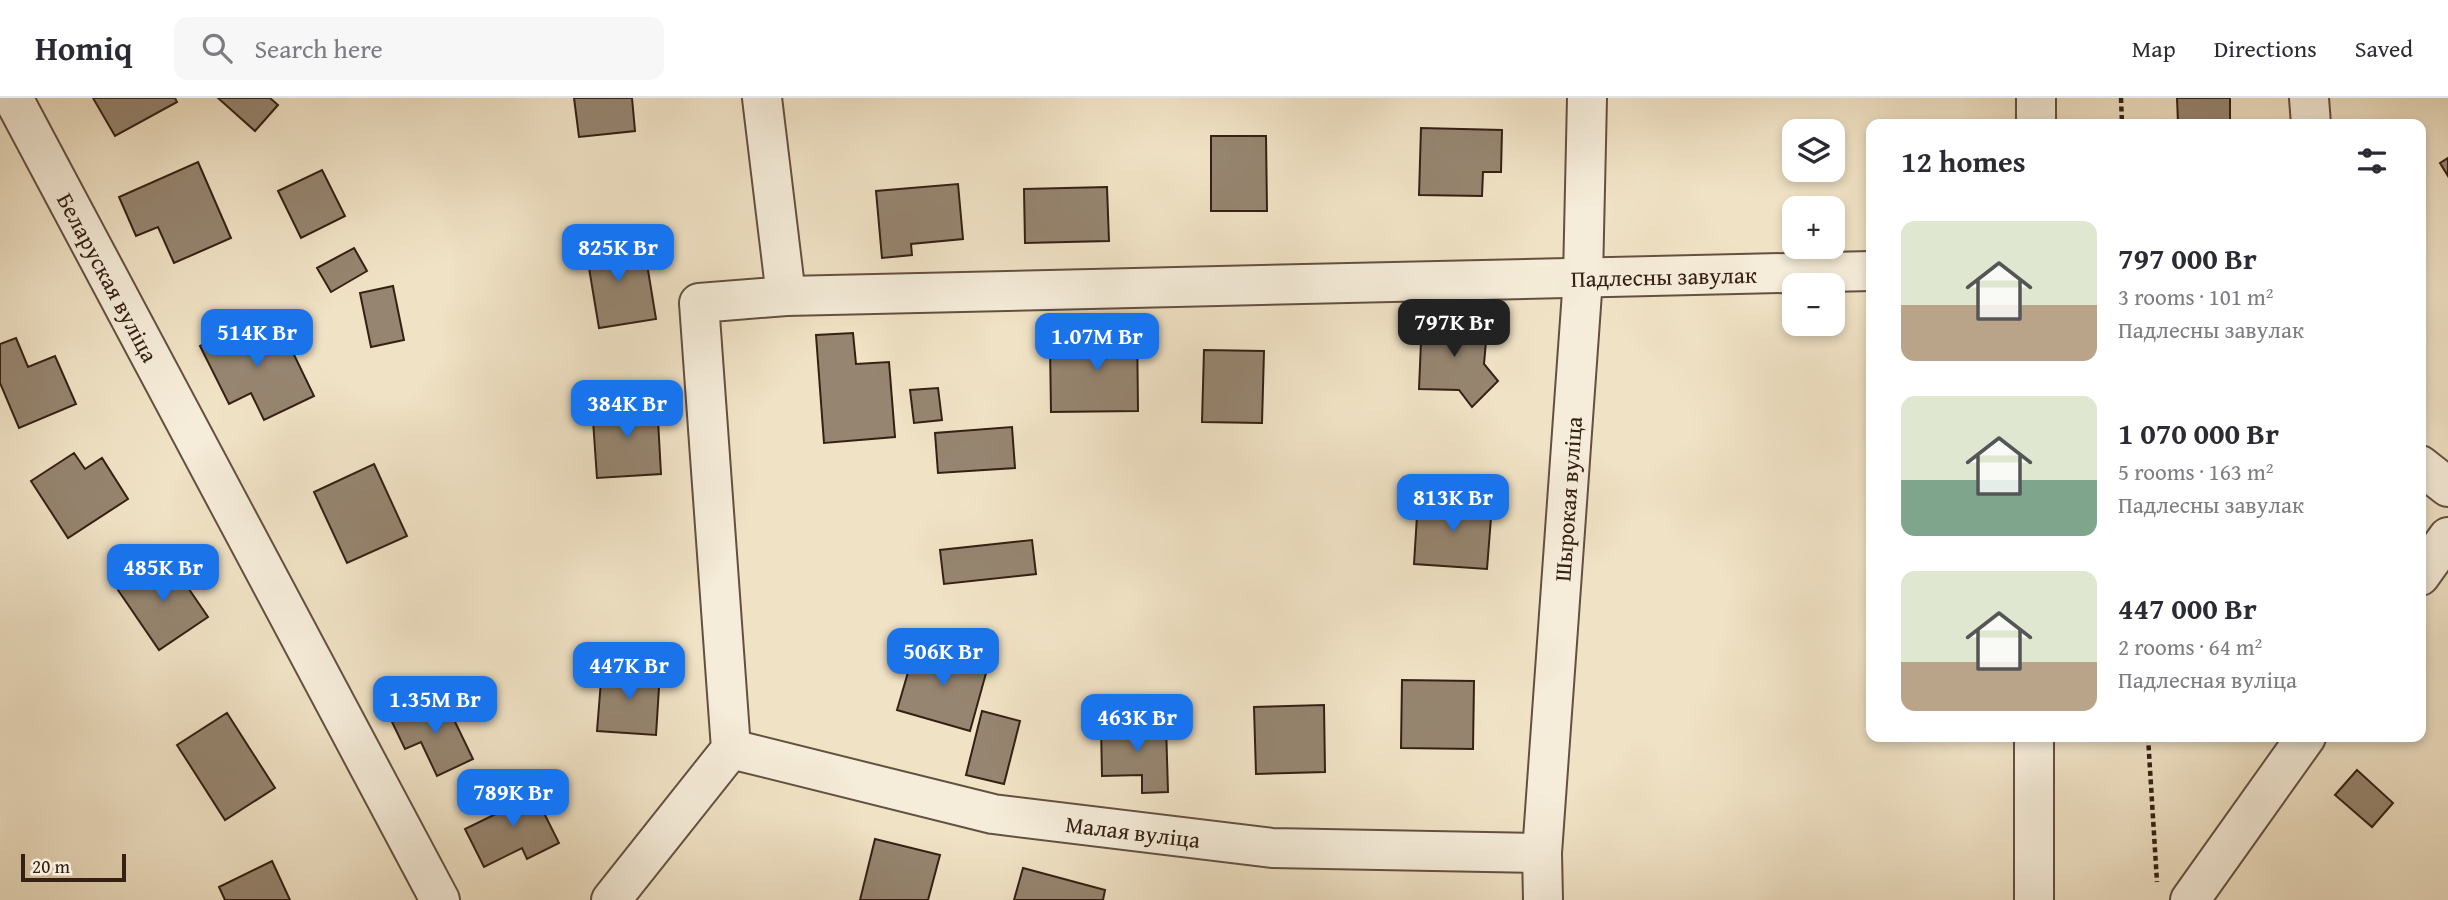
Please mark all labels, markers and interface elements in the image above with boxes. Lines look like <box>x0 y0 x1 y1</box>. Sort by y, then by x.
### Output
search box <box>174 17 664 80</box>
text: Homiq <box>35 24 132 72</box>
icon: search <box>198 29 236 67</box>
text: Search here <box>254 29 383 68</box>
text: Map <box>2132 31 2176 66</box>
text: Directions <box>2214 31 2317 66</box>
text: Saved <box>2355 31 2413 66</box>
map controls <box>1782 119 1845 336</box>
button: layers <box>1782 119 1845 182</box>
text: 12 homes <box>1901 139 2026 183</box>
icon: filters <box>2353 142 2391 180</box>
street label: Беларуская вуліца <box>50 187 167 368</box>
button: + <box>1782 196 1845 259</box>
pin: 825K Br <box>553 225 683 284</box>
text: 825K Br <box>578 230 658 263</box>
text: 797 000 Br <box>2118 236 2257 280</box>
icon: home <box>1957 249 2041 333</box>
street label: Падлесны завулак <box>1570 257 1757 294</box>
button: − <box>1782 273 1845 336</box>
text: 3 rooms · 101 m² <box>2118 280 2273 313</box>
pin: 797K Br <box>1389 300 1519 359</box>
text: 797K Br <box>1414 305 1494 338</box>
pin: 514K Br <box>192 310 322 369</box>
text: Падлесны завулак <box>2118 313 2304 346</box>
pin: 1.07M Br <box>1025 314 1169 373</box>
text: 514K Br <box>217 315 297 348</box>
text: 1.07M Br <box>1051 319 1143 352</box>
pin: 384K Br <box>562 380 692 440</box>
text: 384K Br <box>587 386 667 419</box>
text: 1 070 000 Br <box>2118 411 2279 455</box>
street label: Шырокая вуліца <box>1545 415 1590 583</box>
icon: home <box>1957 424 2041 508</box>
text: 5 rooms · 163 m² <box>2118 455 2273 488</box>
pin: 813K Br <box>1388 474 1518 534</box>
text: 813K Br <box>1413 480 1493 513</box>
text: Падлесны завулак <box>2118 488 2304 521</box>
pin: 485K Br <box>98 545 228 604</box>
text: 485K Br <box>123 550 203 583</box>
text: 447 000 Br <box>2118 586 2257 630</box>
icon: home <box>1957 599 2041 683</box>
pin: 506K Br <box>878 628 1008 688</box>
text: 2 rooms · 64 m² <box>2118 630 2262 663</box>
text: 506K Br <box>903 634 983 667</box>
pin: 447K Br <box>564 642 694 702</box>
text: 447K Br <box>589 648 669 681</box>
text: Падлесная вуліца <box>2118 663 2297 696</box>
pin: 1.35M Br <box>363 676 507 736</box>
text: 1.35M Br <box>389 682 481 715</box>
pin: 463K Br <box>1072 694 1202 754</box>
text: 463K Br <box>1097 700 1177 733</box>
pin: 789K Br <box>448 770 578 829</box>
text: 789K Br <box>473 775 553 808</box>
street label: Малая вуліца <box>1064 806 1202 856</box>
scale bar <box>21 851 126 883</box>
text: 20 m <box>32 852 70 880</box>

